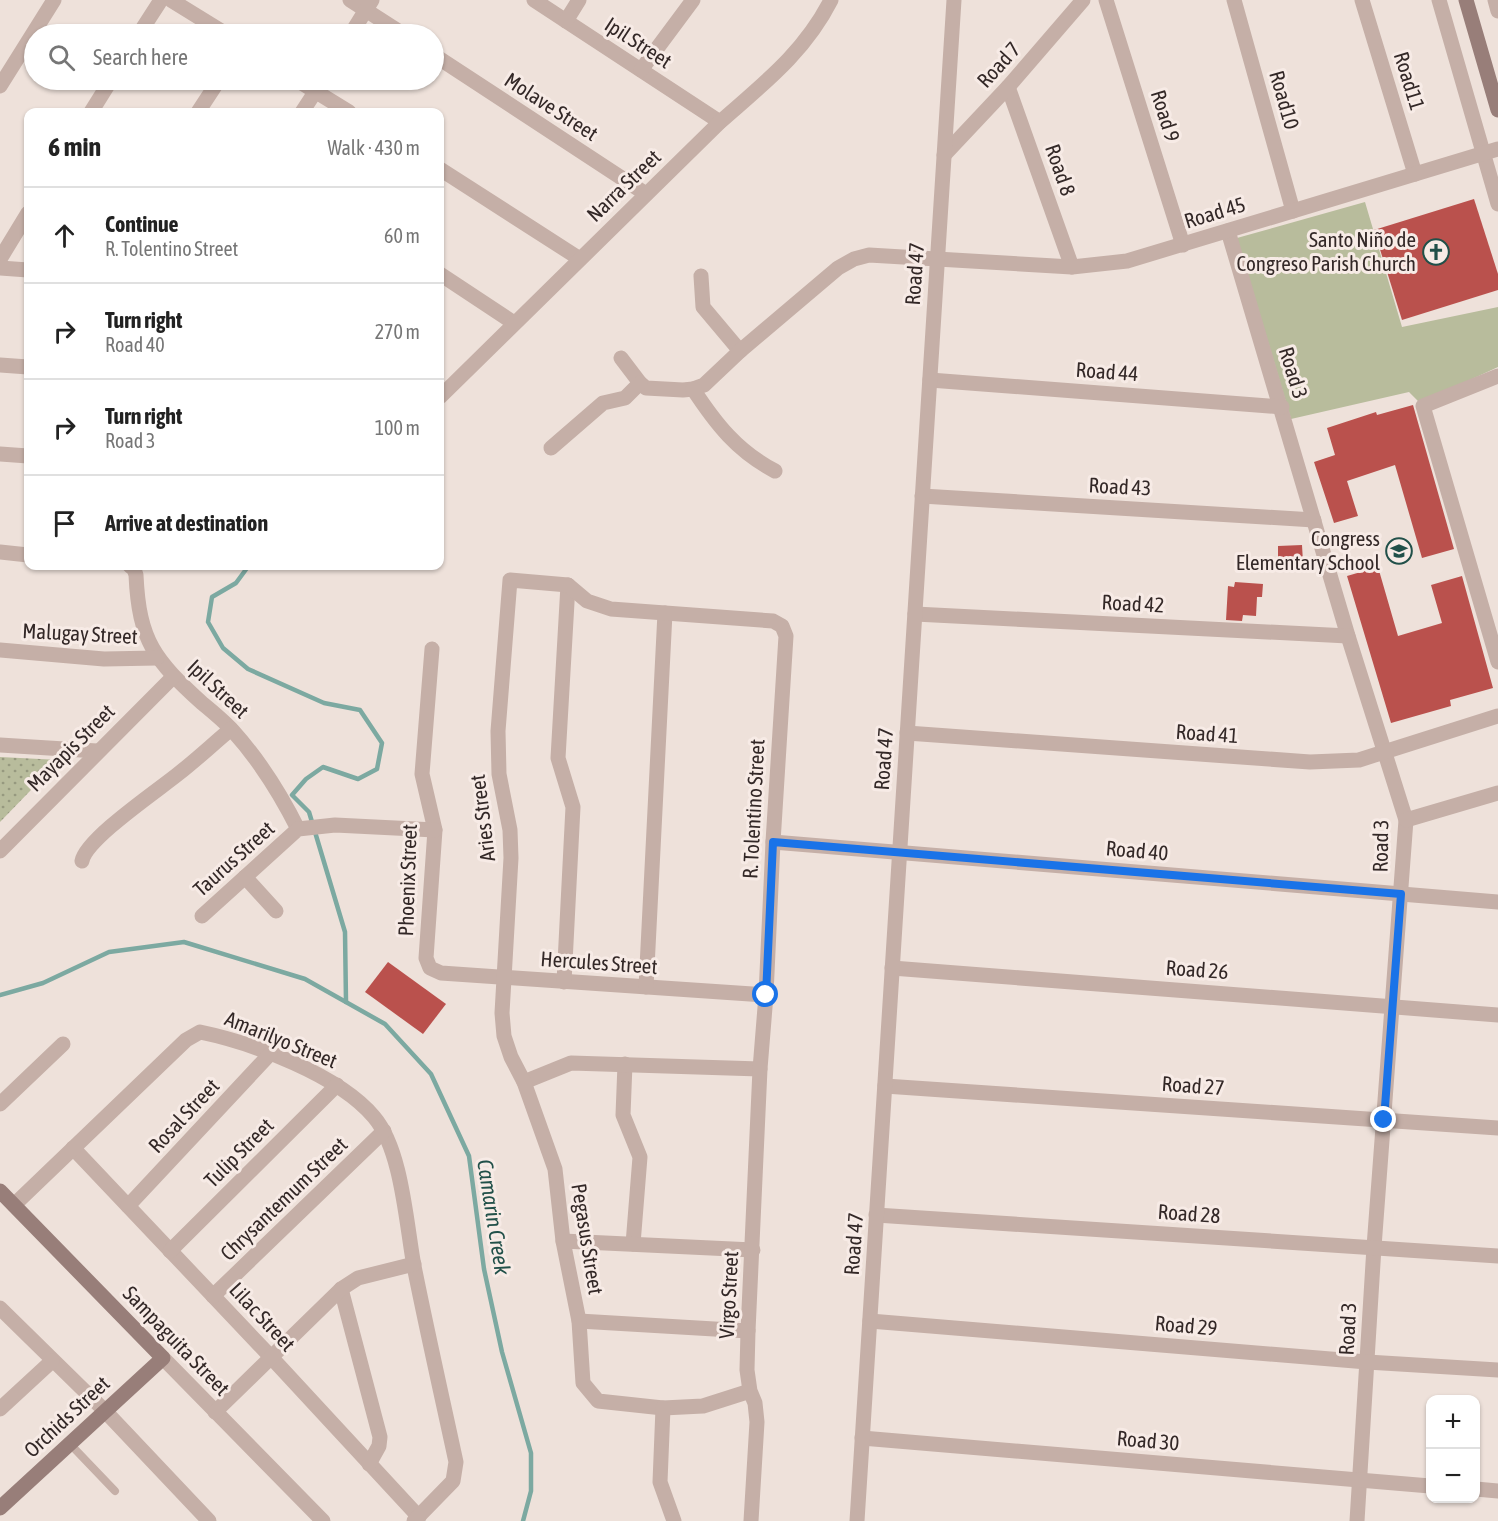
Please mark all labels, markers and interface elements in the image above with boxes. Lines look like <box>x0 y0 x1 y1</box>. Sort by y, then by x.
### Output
street label: Ipil Street <box>601 12 676 73</box>
search box <box>24 24 444 90</box>
street label: Road 7 <box>972 37 1025 92</box>
icon: search <box>45 41 78 74</box>
text: Search here <box>93 44 188 70</box>
street label: Road11 <box>1390 49 1430 113</box>
street label: Molave Street <box>500 67 603 145</box>
street label: Road10 <box>1265 68 1305 132</box>
street label: Road 9 <box>1147 87 1185 144</box>
text: 6 min <box>48 132 101 162</box>
text: Walk · 430 m <box>328 136 420 159</box>
street label: Road 8 <box>1041 141 1081 199</box>
street label: Narra Street <box>582 144 665 226</box>
street label: Road 45 <box>1181 191 1248 233</box>
text: Continue <box>105 211 179 237</box>
icon: ahead <box>48 219 81 252</box>
text: 60 m <box>384 224 420 247</box>
place label: Santo Niño de Congreso Parish Church <box>1237 227 1416 275</box>
text: R. Tolentino Street <box>105 237 238 260</box>
church icon: Santo Niño de Congreso Parish Church <box>1421 237 1451 267</box>
street label: Road 47 <box>900 242 928 306</box>
text: Turn right <box>105 307 182 333</box>
icon: right <box>48 315 81 348</box>
text: 270 m <box>375 320 420 343</box>
text: Road 40 <box>105 333 165 356</box>
street label: Road 3 <box>1275 344 1313 401</box>
street label: Road 44 <box>1075 357 1139 385</box>
text: Turn right <box>105 403 182 429</box>
icon: right <box>48 411 81 444</box>
text: 100 m <box>375 416 420 439</box>
text: Road 3 <box>105 429 155 452</box>
street label: Road 43 <box>1088 472 1152 500</box>
icon: arrive <box>48 507 81 540</box>
text: Arrive at destination <box>105 510 268 536</box>
place label: Congress Elementary School <box>1236 526 1380 574</box>
school or university icon: Congress Elementary School <box>1384 536 1414 566</box>
street label: Road 42 <box>1101 589 1165 617</box>
street label: Malugay Street <box>22 618 138 648</box>
street label: Ipil Street <box>183 654 254 723</box>
street label: Mayapis Street <box>22 699 119 796</box>
street label: Road 41 <box>1175 719 1239 747</box>
street label: Road 47 <box>869 727 897 791</box>
street label: R. Tolentino Street <box>737 738 769 879</box>
street label: Aries Street <box>465 773 499 863</box>
street label: Taurus Street <box>188 816 279 901</box>
street label: Road 3 <box>1368 819 1392 873</box>
street label: Phoenix Street <box>393 823 421 937</box>
street label: Road 40 <box>1105 835 1169 865</box>
street label: Hercules Street <box>540 946 658 978</box>
street label: Road 26 <box>1165 955 1229 983</box>
route start <box>752 981 778 1007</box>
street label: Amarilyo Street <box>222 1006 341 1072</box>
street label: Road 27 <box>1161 1071 1225 1099</box>
street label: Rosal Street <box>143 1073 223 1157</box>
route end <box>1370 1106 1396 1132</box>
street label: Tulip Street <box>199 1113 278 1192</box>
street label: Chrysantemum Street <box>215 1132 352 1265</box>
water label: Camarin Creek <box>472 1157 516 1277</box>
street label: Pegasus Street <box>567 1182 609 1296</box>
street label: Road 28 <box>1157 1199 1221 1227</box>
street label: Road 47 <box>839 1212 867 1276</box>
street label: Virgo Street <box>714 1250 742 1340</box>
street label: Lilac Street <box>225 1277 300 1356</box>
street label: Sampaguita Street <box>119 1281 235 1400</box>
street label: Road 3 <box>1334 1302 1360 1356</box>
street label: Road 29 <box>1154 1310 1218 1340</box>
street label: Orchids Street <box>19 1371 114 1462</box>
map controls <box>1426 1395 1480 1503</box>
button: + <box>1426 1395 1480 1449</box>
street label: Road 30 <box>1116 1425 1180 1455</box>
button: − <box>1426 1449 1480 1503</box>

